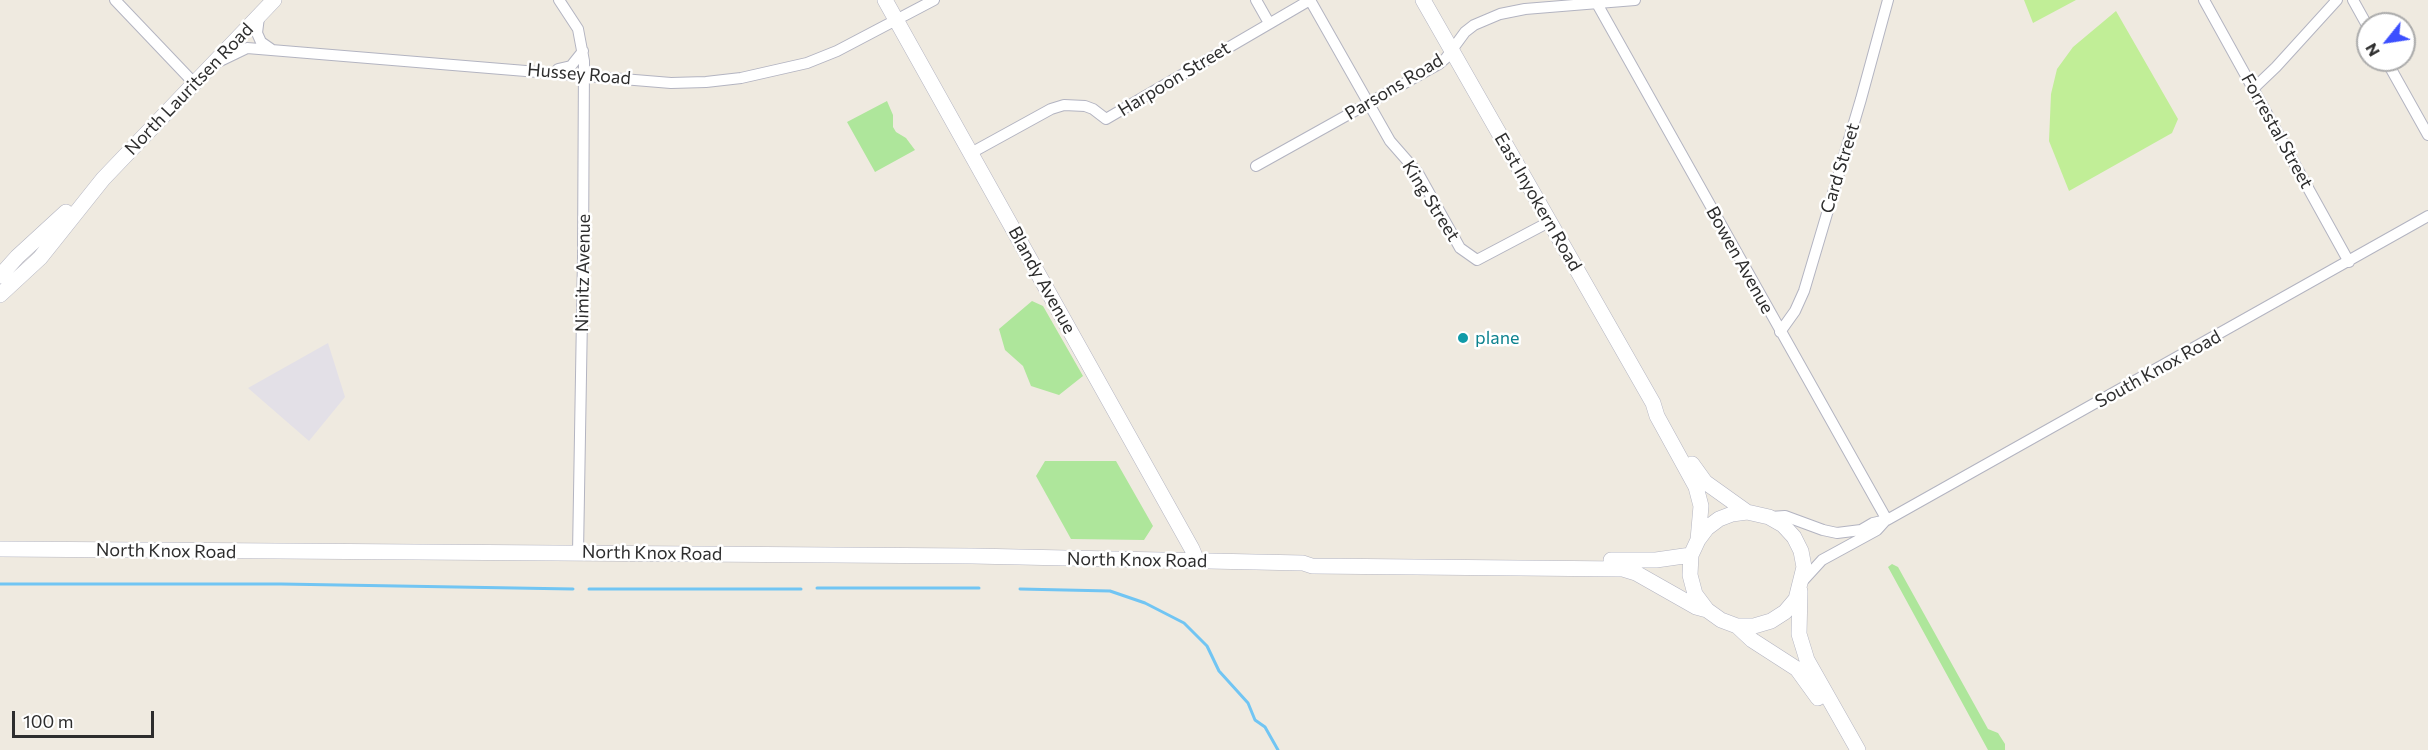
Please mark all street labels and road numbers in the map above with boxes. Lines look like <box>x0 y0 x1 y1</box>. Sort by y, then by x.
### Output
street label: North Lauritsen Road <box>120 19 258 159</box>
street label: Harpoon Street <box>1114 37 1234 121</box>
street label: Parsons Road <box>1341 49 1447 125</box>
street label: Hussey Road <box>526 59 632 89</box>
street label: Forrestal Street <box>2237 70 2317 192</box>
street label: Card Street <box>1816 120 1864 216</box>
street label: East Inyokern Road <box>1490 129 1586 275</box>
street label: King Street <box>1398 157 1464 245</box>
street label: Bowen Avenue <box>1702 203 1778 317</box>
street label: Nimitz Avenue <box>571 214 595 332</box>
street label: Blandy Avenue <box>1004 223 1080 337</box>
street label: South Knox Road <box>2091 326 2225 412</box>
street label: North Knox Road <box>96 539 236 563</box>
street label: North Knox Road <box>582 541 722 565</box>
street label: North Knox Road <box>1067 548 1207 572</box>

